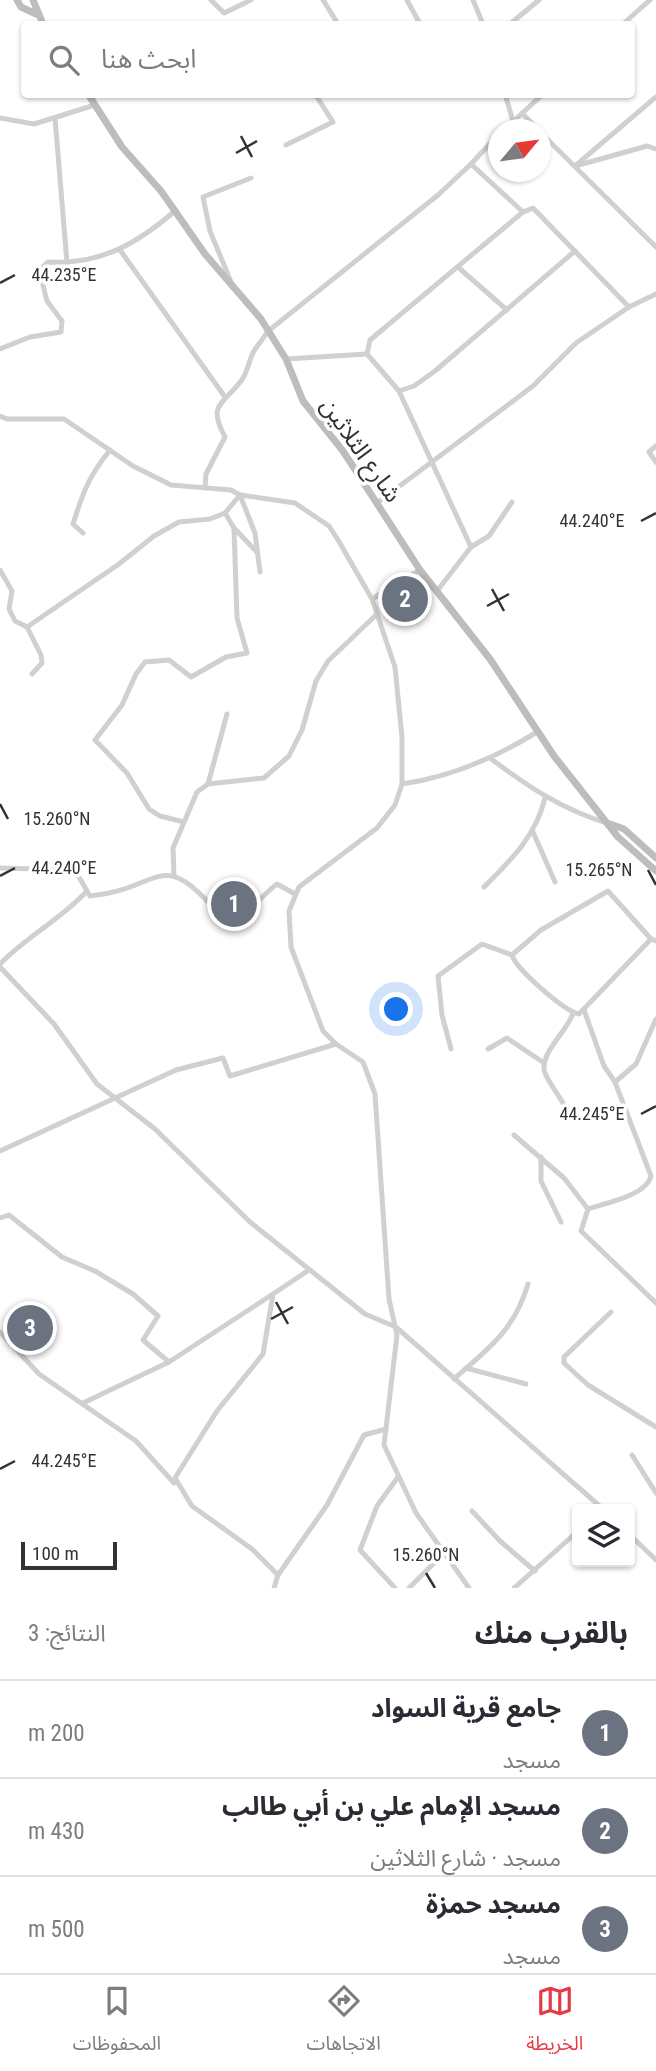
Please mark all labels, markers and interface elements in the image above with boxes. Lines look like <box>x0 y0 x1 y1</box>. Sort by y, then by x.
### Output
search box <box>21 21 635 98</box>
icon: search <box>45 41 83 79</box>
text: ابحث هنا <box>101 44 197 74</box>
north arrow <box>488 119 551 182</box>
text: 44.235°E <box>32 264 96 285</box>
street label: شارع الثلاثين <box>312 392 407 509</box>
text: 44.240°E <box>560 510 624 531</box>
pin: 2 <box>382 573 428 625</box>
text: 15.260°N <box>23 808 91 829</box>
text: 44.240°E <box>32 857 96 878</box>
text: 15.265°N <box>565 859 633 880</box>
pin: 1 <box>211 878 257 930</box>
your location <box>379 992 413 1026</box>
text: 44.245°E <box>560 1103 624 1124</box>
pin: 3 <box>7 1302 53 1354</box>
text: 44.245°E <box>32 1450 96 1471</box>
map controls <box>572 1504 635 1567</box>
button: layers <box>572 1504 635 1567</box>
scale bar <box>21 1539 117 1571</box>
text: 100 m <box>32 1542 79 1565</box>
text: 15.260°N <box>392 1544 460 1565</box>
text: بالقرب منك <box>475 1615 628 1650</box>
text: النتائج: 3 <box>28 1620 106 1647</box>
text: جامع قرية السواد <box>371 1693 561 1723</box>
text: 200 m <box>28 1720 85 1747</box>
text: 1 <box>599 1720 611 1747</box>
text: مسجد <box>502 1747 561 1774</box>
text: مسجد الإمام علي بن أبي طالب <box>222 1791 561 1821</box>
text: 430 m <box>28 1818 85 1845</box>
text: 2 <box>599 1818 611 1845</box>
text: مسجد · شارع الثلاثين <box>370 1845 561 1872</box>
text: مسجد حمزة <box>426 1889 561 1919</box>
text: 500 m <box>28 1916 85 1943</box>
text: 3 <box>599 1916 611 1943</box>
text: مسجد <box>502 1943 561 1970</box>
tab: المحفوظات <box>73 1982 161 2064</box>
tab: الاتجاهات <box>307 1982 381 2064</box>
tab: الخريطة <box>526 1982 583 2064</box>

